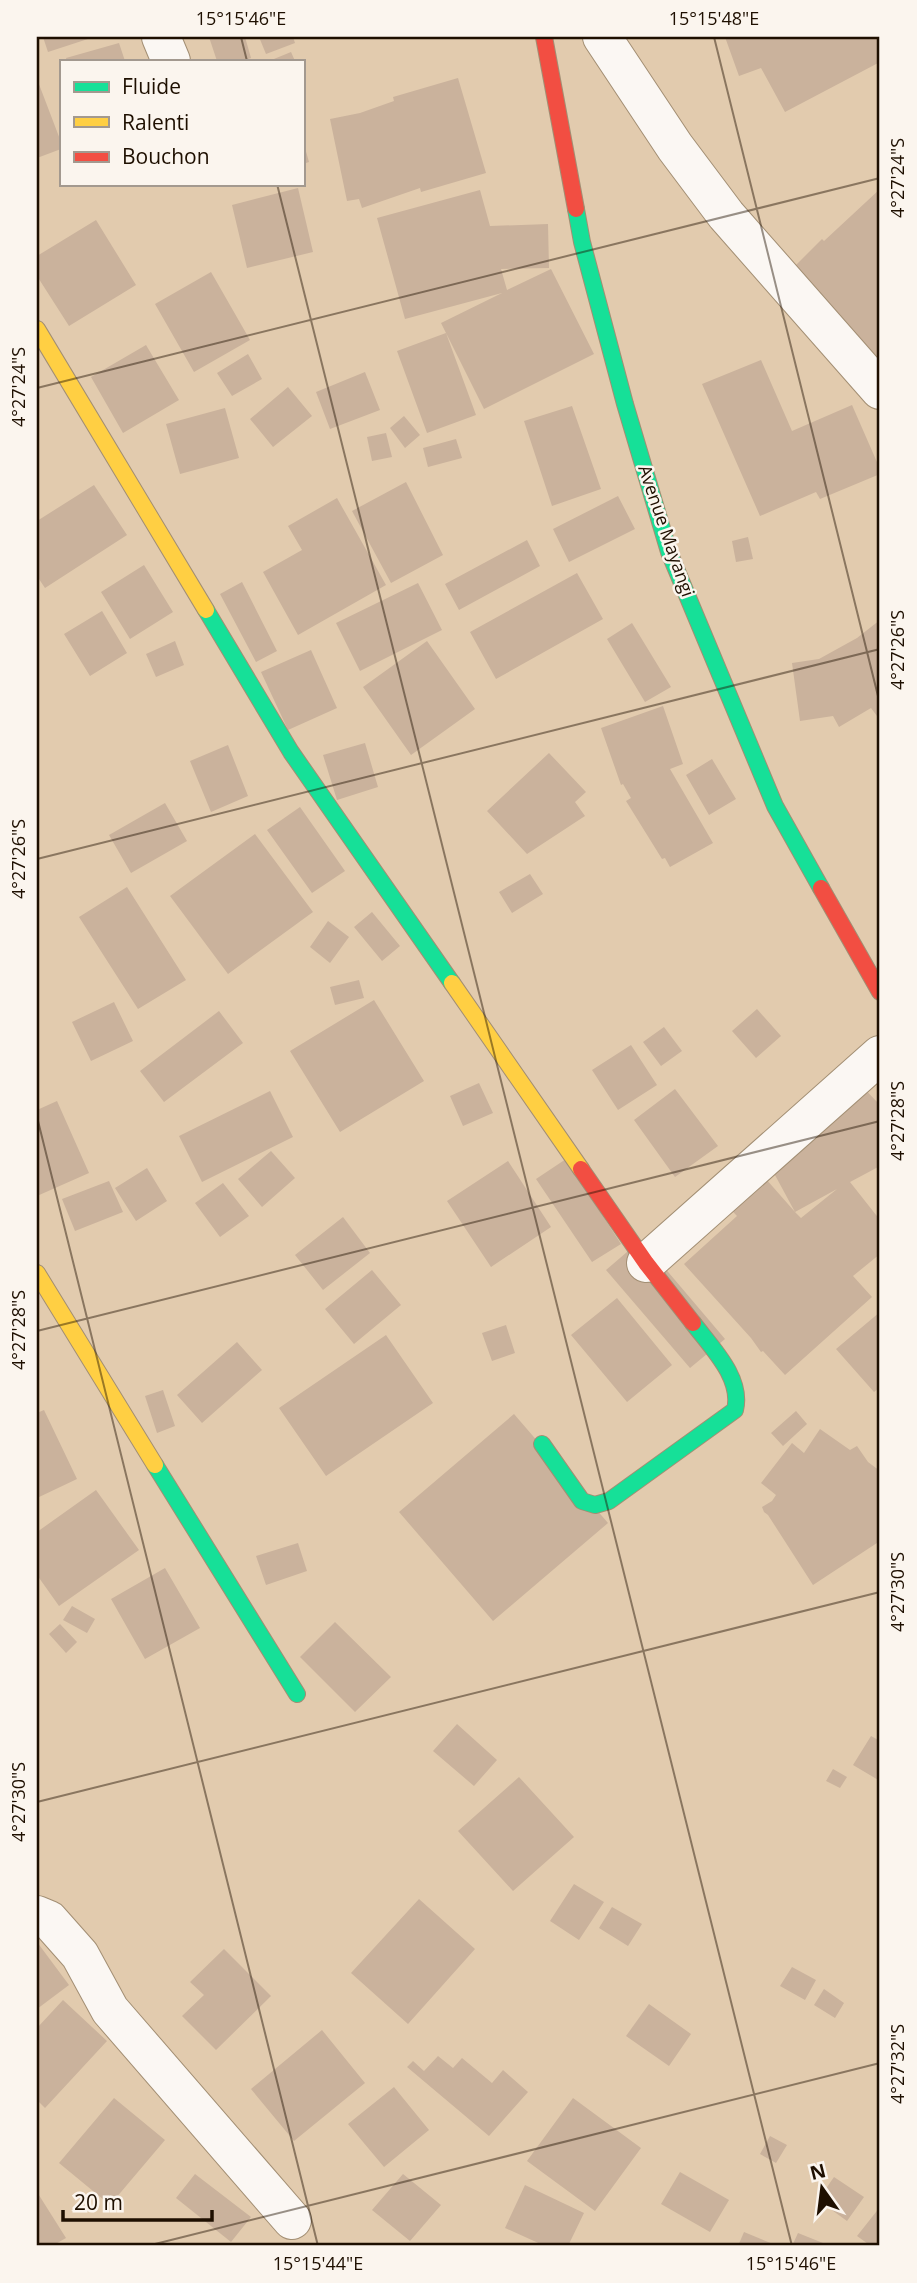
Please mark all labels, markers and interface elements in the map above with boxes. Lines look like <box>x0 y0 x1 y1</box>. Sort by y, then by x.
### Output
text: 15°15'46"E <box>196 6 286 30</box>
text: 15°15'48"E <box>669 6 759 30</box>
legend <box>60 60 304 186</box>
text: Fluide <box>122 72 181 100</box>
text: Ralenti <box>122 108 189 136</box>
text: 4°27'24"S <box>885 138 909 218</box>
text: Bouchon <box>122 142 210 170</box>
text: 4°27'24"S <box>6 347 30 427</box>
street label: Avenue Mayangi <box>633 462 701 600</box>
text: 4°27'26"S <box>885 610 909 690</box>
text: 4°27'26"S <box>6 819 30 899</box>
text: 4°27'28"S <box>885 1081 909 1161</box>
text: 4°27'28"S <box>6 1290 30 1370</box>
text: 4°27'30"S <box>885 1552 909 1632</box>
text: 4°27'30"S <box>6 1762 30 1842</box>
text: 4°27'32"S <box>885 2024 909 2104</box>
north arrow <box>788 2154 858 2224</box>
text: N <box>807 2157 829 2186</box>
scale bar <box>63 2178 212 2222</box>
text: 20 m <box>74 2188 123 2216</box>
text: 15°15'44"E <box>273 2251 363 2275</box>
text: 15°15'46"E <box>746 2251 836 2275</box>

